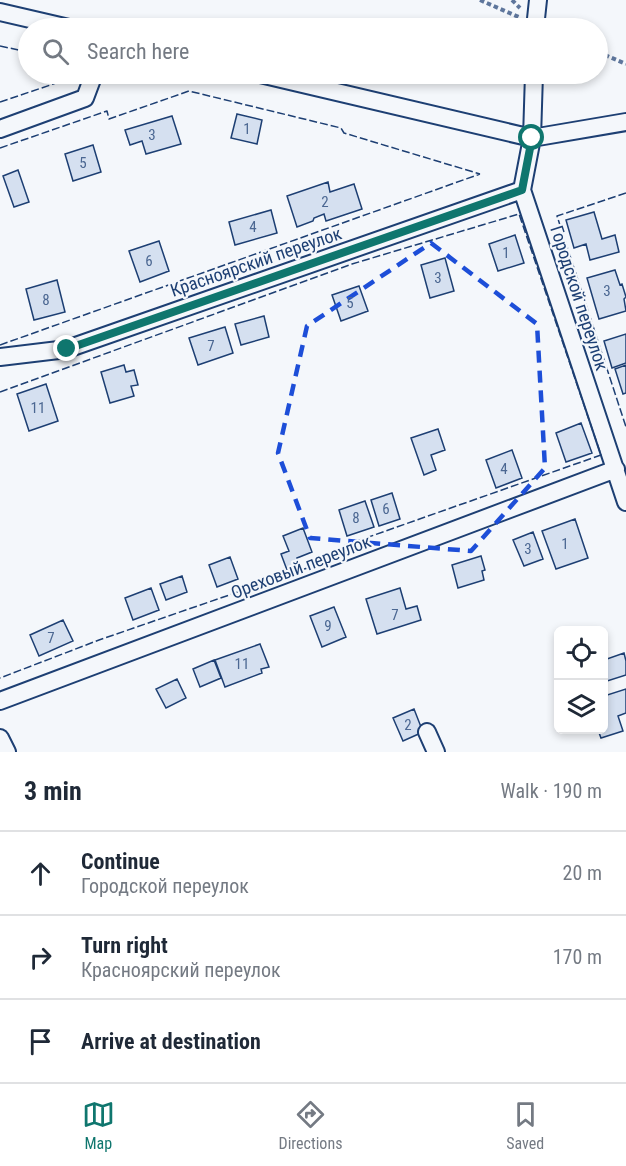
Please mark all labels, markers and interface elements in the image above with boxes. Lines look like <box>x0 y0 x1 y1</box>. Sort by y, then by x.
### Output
search box <box>18 18 608 84</box>
icon: search <box>39 35 72 68</box>
text: Search here <box>87 39 189 64</box>
house number: 1 <box>243 120 251 138</box>
route start <box>518 124 544 150</box>
house number: 3 <box>148 126 156 144</box>
house number: 5 <box>79 154 87 172</box>
house number: 2 <box>321 193 329 211</box>
house number: 4 <box>249 218 257 236</box>
street label: Красноярский переулок <box>167 222 345 301</box>
street label: Городской переулок <box>546 223 613 373</box>
house number: 1 <box>502 244 510 262</box>
house number: 6 <box>145 252 153 270</box>
house number: 3 <box>434 269 442 287</box>
house number: 3 <box>603 282 611 300</box>
house number: 8 <box>42 291 50 309</box>
house number: 5 <box>346 294 354 312</box>
route end <box>53 335 79 361</box>
house number: 7 <box>207 337 215 355</box>
house number: 11 <box>31 399 45 417</box>
house number: 4 <box>500 460 508 478</box>
house number: 6 <box>382 500 390 518</box>
house number: 8 <box>352 509 360 527</box>
street label: Ореховый переулок <box>228 530 374 603</box>
house number: 1 <box>561 535 569 553</box>
house number: 3 <box>524 540 532 558</box>
house number: 7 <box>391 606 399 624</box>
house number: 9 <box>324 617 332 635</box>
map controls <box>554 626 608 734</box>
button: locate <box>554 626 608 680</box>
house number: 7 <box>47 629 55 647</box>
house number: 11 <box>235 655 249 673</box>
button: layers <box>554 680 608 734</box>
house number: 2 <box>404 716 412 734</box>
text: 3 min <box>24 776 82 806</box>
text: Walk · 190 m <box>501 779 602 803</box>
text: Continue <box>81 849 160 874</box>
icon: ahead <box>24 857 57 890</box>
text: 20 m <box>563 861 602 885</box>
text: Городской переулок <box>81 874 249 898</box>
text: Turn right <box>81 933 168 958</box>
icon: right <box>24 941 57 974</box>
text: 170 m <box>553 945 602 969</box>
text: Красноярский переулок <box>81 958 281 982</box>
icon: arrive <box>24 1025 57 1058</box>
text: Arrive at destination <box>81 1029 261 1054</box>
tab: Map <box>82 1098 115 1153</box>
tab: Directions <box>279 1098 342 1153</box>
tab: Saved <box>506 1098 544 1153</box>

